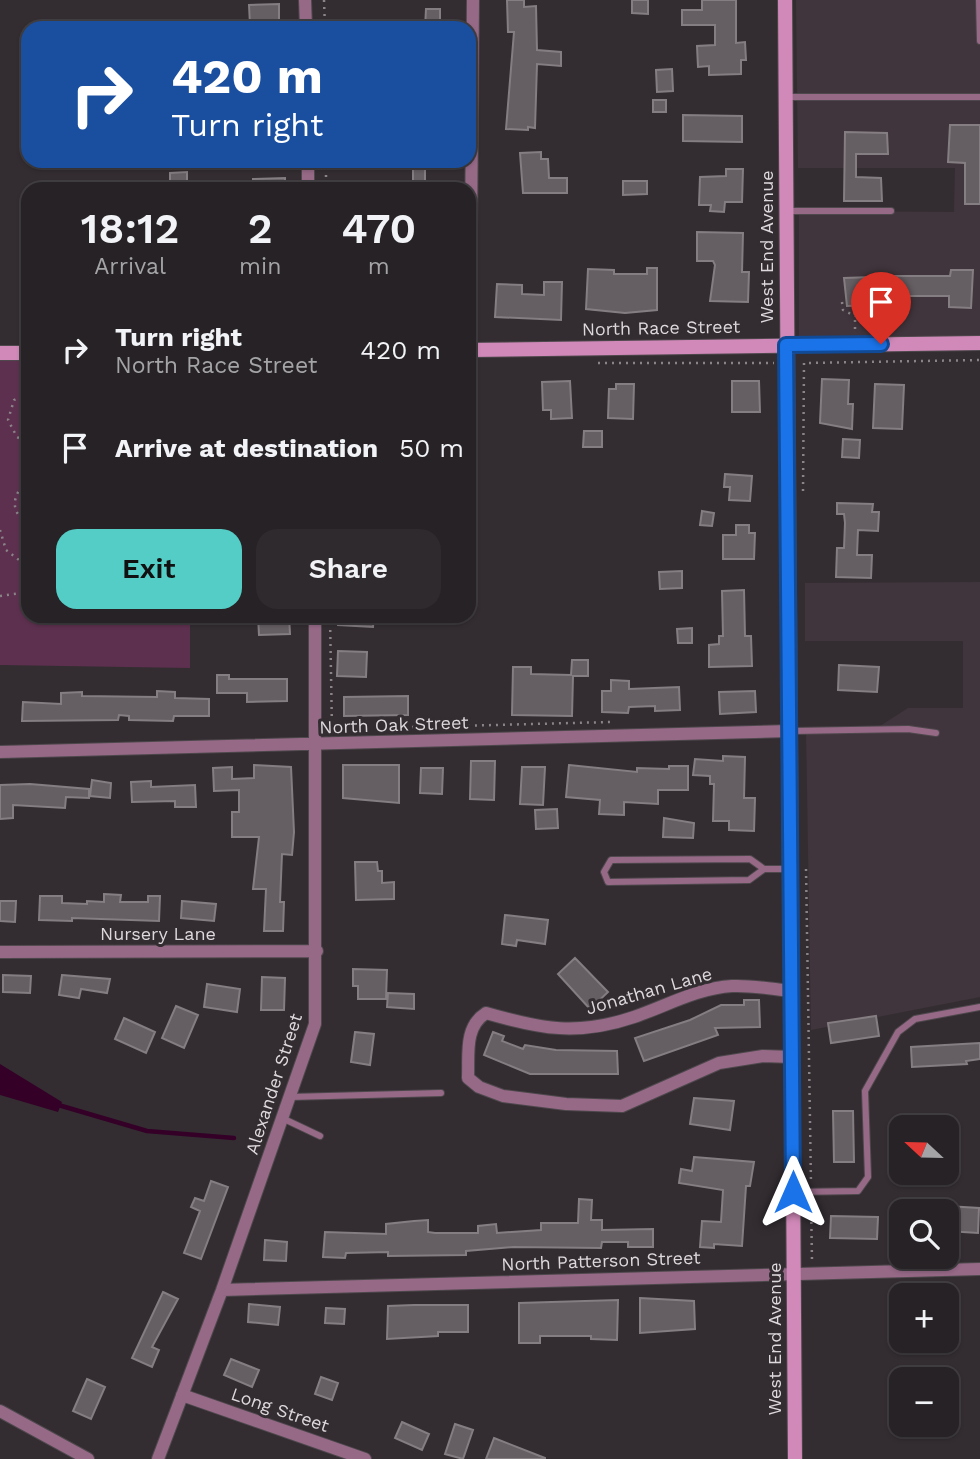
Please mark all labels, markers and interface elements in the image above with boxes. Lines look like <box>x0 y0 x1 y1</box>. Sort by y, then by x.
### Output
text: 420 m <box>171 47 323 105</box>
icon: right <box>56 49 147 140</box>
text: Turn right <box>171 106 323 144</box>
street label: West End Avenue <box>756 170 777 324</box>
text: 18:12 <box>81 204 179 253</box>
text: 2 <box>248 204 273 253</box>
text: 470 <box>341 204 416 253</box>
text: Arrival <box>94 253 166 280</box>
text: min <box>239 253 281 280</box>
text: m <box>368 253 390 280</box>
pin <box>851 272 911 344</box>
icon: arrive <box>862 283 900 321</box>
street label: North Race Street <box>582 316 741 339</box>
text: Turn right <box>115 322 242 352</box>
icon: right <box>56 331 94 369</box>
text: 420 m <box>360 335 441 365</box>
text: North Race Street <box>115 352 317 379</box>
icon: arrive <box>56 429 94 467</box>
text: Arrive at destination <box>115 433 378 463</box>
text: 50 m <box>399 433 464 463</box>
button: Exit <box>56 529 242 609</box>
button: Share <box>256 529 441 609</box>
street label: North Oak Street <box>319 711 469 738</box>
street label: Nursery Lane <box>100 923 216 944</box>
street label: Jonathan Lane <box>583 962 714 1019</box>
street label: Alexander Street <box>241 1010 306 1157</box>
north arrow <box>889 1115 959 1185</box>
map controls <box>889 1115 959 1437</box>
position arrow <box>756 1155 830 1229</box>
button: search <box>889 1199 959 1269</box>
street label: North Patterson Street <box>501 1247 701 1274</box>
street label: West End Avenue <box>764 1262 785 1416</box>
button: + <box>889 1283 959 1353</box>
button: − <box>889 1367 959 1437</box>
street label: Long Street <box>228 1383 332 1436</box>

